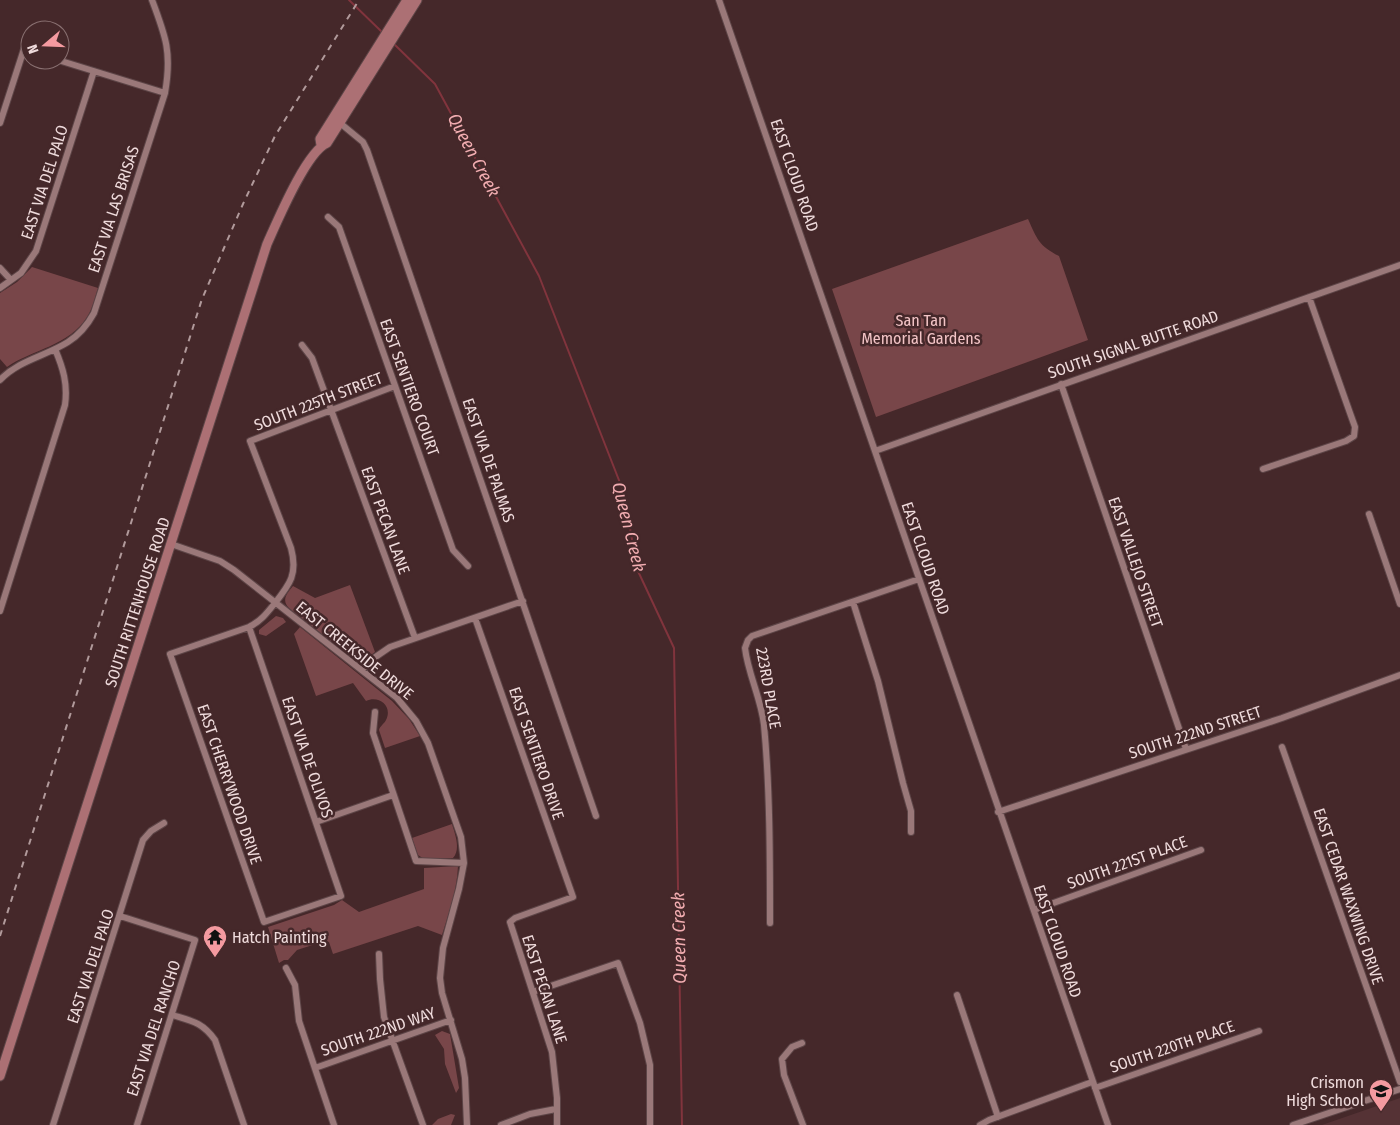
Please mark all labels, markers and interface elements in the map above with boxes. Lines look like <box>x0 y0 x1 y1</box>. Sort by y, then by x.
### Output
north arrow <box>20 20 70 70</box>
text: N <box>24 42 43 56</box>
water label: Queen Creek <box>443 109 505 201</box>
street label: EAST CLOUD ROAD <box>766 116 823 234</box>
street label: EAST VIA DEL PALO <box>17 123 72 242</box>
street label: EAST VIA LAS BRISAS <box>84 143 143 275</box>
street label: SOUTH SIGNAL BUTTE ROAD <box>1045 306 1221 383</box>
park label: San Tan Memorial Gardens <box>861 311 981 348</box>
street label: EAST SENTIERO COURT <box>376 316 443 459</box>
street label: SOUTH 225TH STREET <box>251 368 386 435</box>
street label: EAST VIA DE PALMAS <box>458 396 519 525</box>
street label: EAST PECAN LANE <box>357 464 414 577</box>
water label: Queen Creek <box>607 480 651 574</box>
street label: EAST VALLEJO STREET <box>1104 494 1167 631</box>
street label: EAST CLOUD ROAD <box>897 499 954 617</box>
street label: SOUTH RITTENHOUSE ROAD <box>101 515 174 690</box>
street label: EAST CREEKSIDE DRIVE <box>292 597 417 704</box>
street label: 223RD PLACE <box>752 646 785 730</box>
street label: EAST SENTIERO DRIVE <box>505 684 568 822</box>
street label: EAST VIA DE OLIVOS <box>278 694 337 820</box>
street label: EAST CHERRYWOOD DRIVE <box>193 702 266 867</box>
street label: SOUTH 222ND STREET <box>1126 702 1264 763</box>
street label: EAST CEDAR WAXWING DRIVE <box>1309 806 1388 987</box>
street label: SOUTH 221ST PLACE <box>1065 832 1190 893</box>
street label: EAST CLOUD ROAD <box>1029 882 1086 1000</box>
water label: Queen Creek <box>667 892 691 984</box>
street label: EAST VIA DEL PALO <box>63 907 118 1026</box>
temple icon: Hatch Painting <box>202 924 228 958</box>
place label: Hatch Painting <box>232 928 327 947</box>
street label: EAST PECAN LANE <box>518 932 571 1046</box>
street label: EAST VIA DEL RANCHO <box>123 958 184 1098</box>
street label: SOUTH 222ND WAY <box>318 1003 438 1060</box>
street label: SOUTH 220TH PLACE <box>1107 1016 1237 1077</box>
place label: Crismon High School <box>1286 1073 1364 1110</box>
school or university icon: Crismon High School <box>1368 1078 1394 1112</box>

